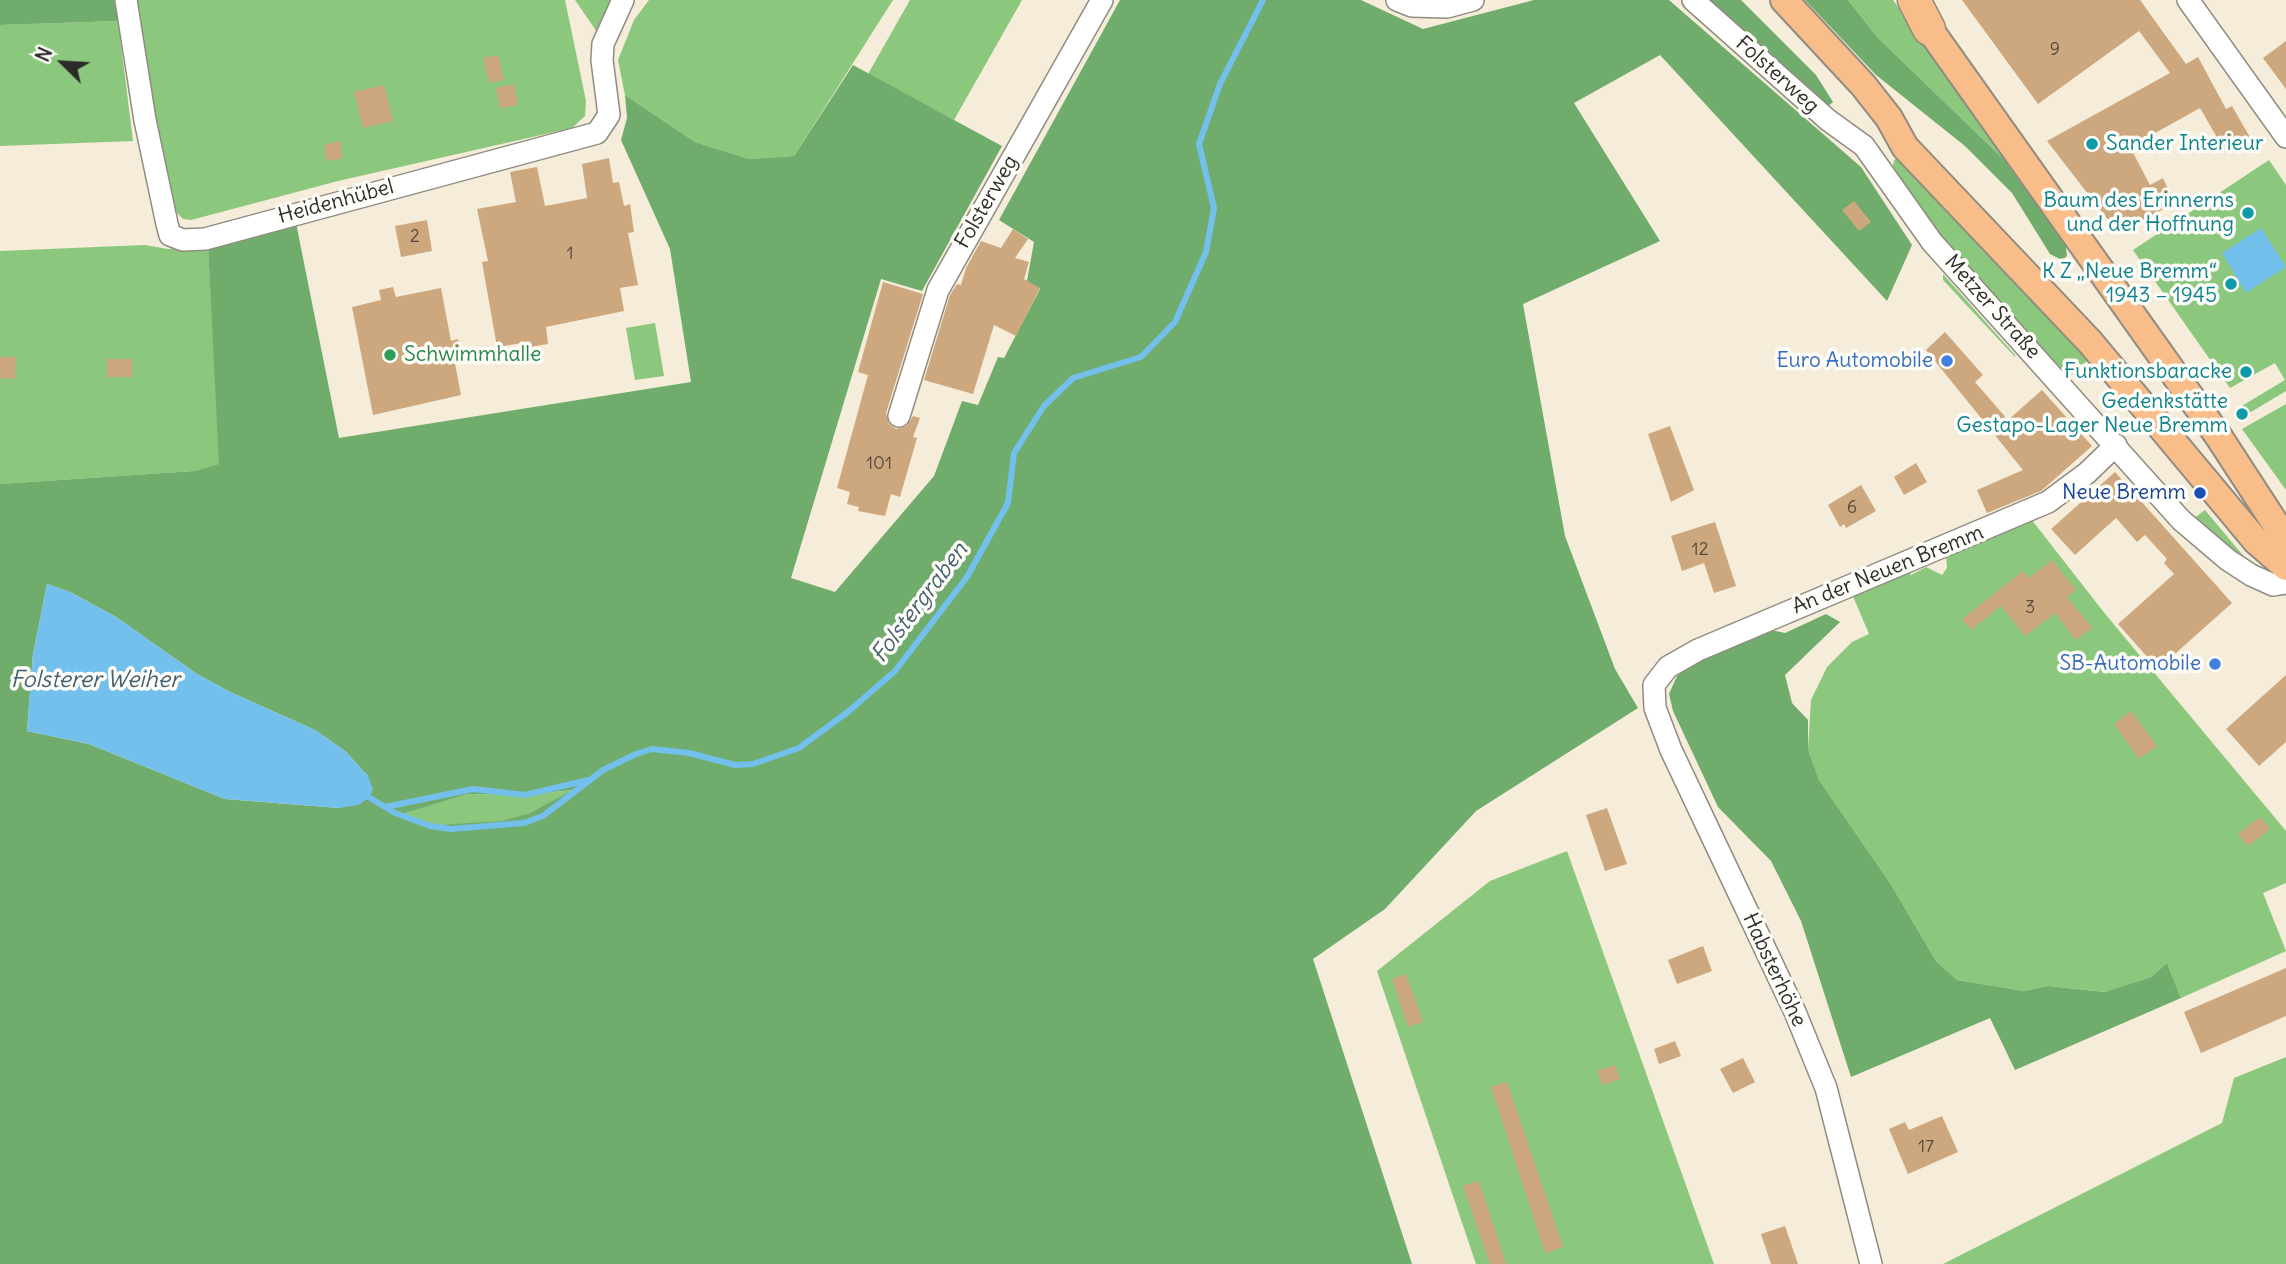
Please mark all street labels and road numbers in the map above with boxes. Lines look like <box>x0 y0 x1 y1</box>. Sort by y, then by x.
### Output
street label: Folsterweg <box>1730 31 1824 119</box>
street label: Folsterweg <box>950 151 1024 253</box>
street label: Heidenhübel <box>275 174 397 230</box>
street label: Metzer Straße <box>1939 250 2045 364</box>
street label: An der Neuen Bremm <box>1789 520 1987 620</box>
street label: Habsterhöhe <box>1737 909 1811 1031</box>

